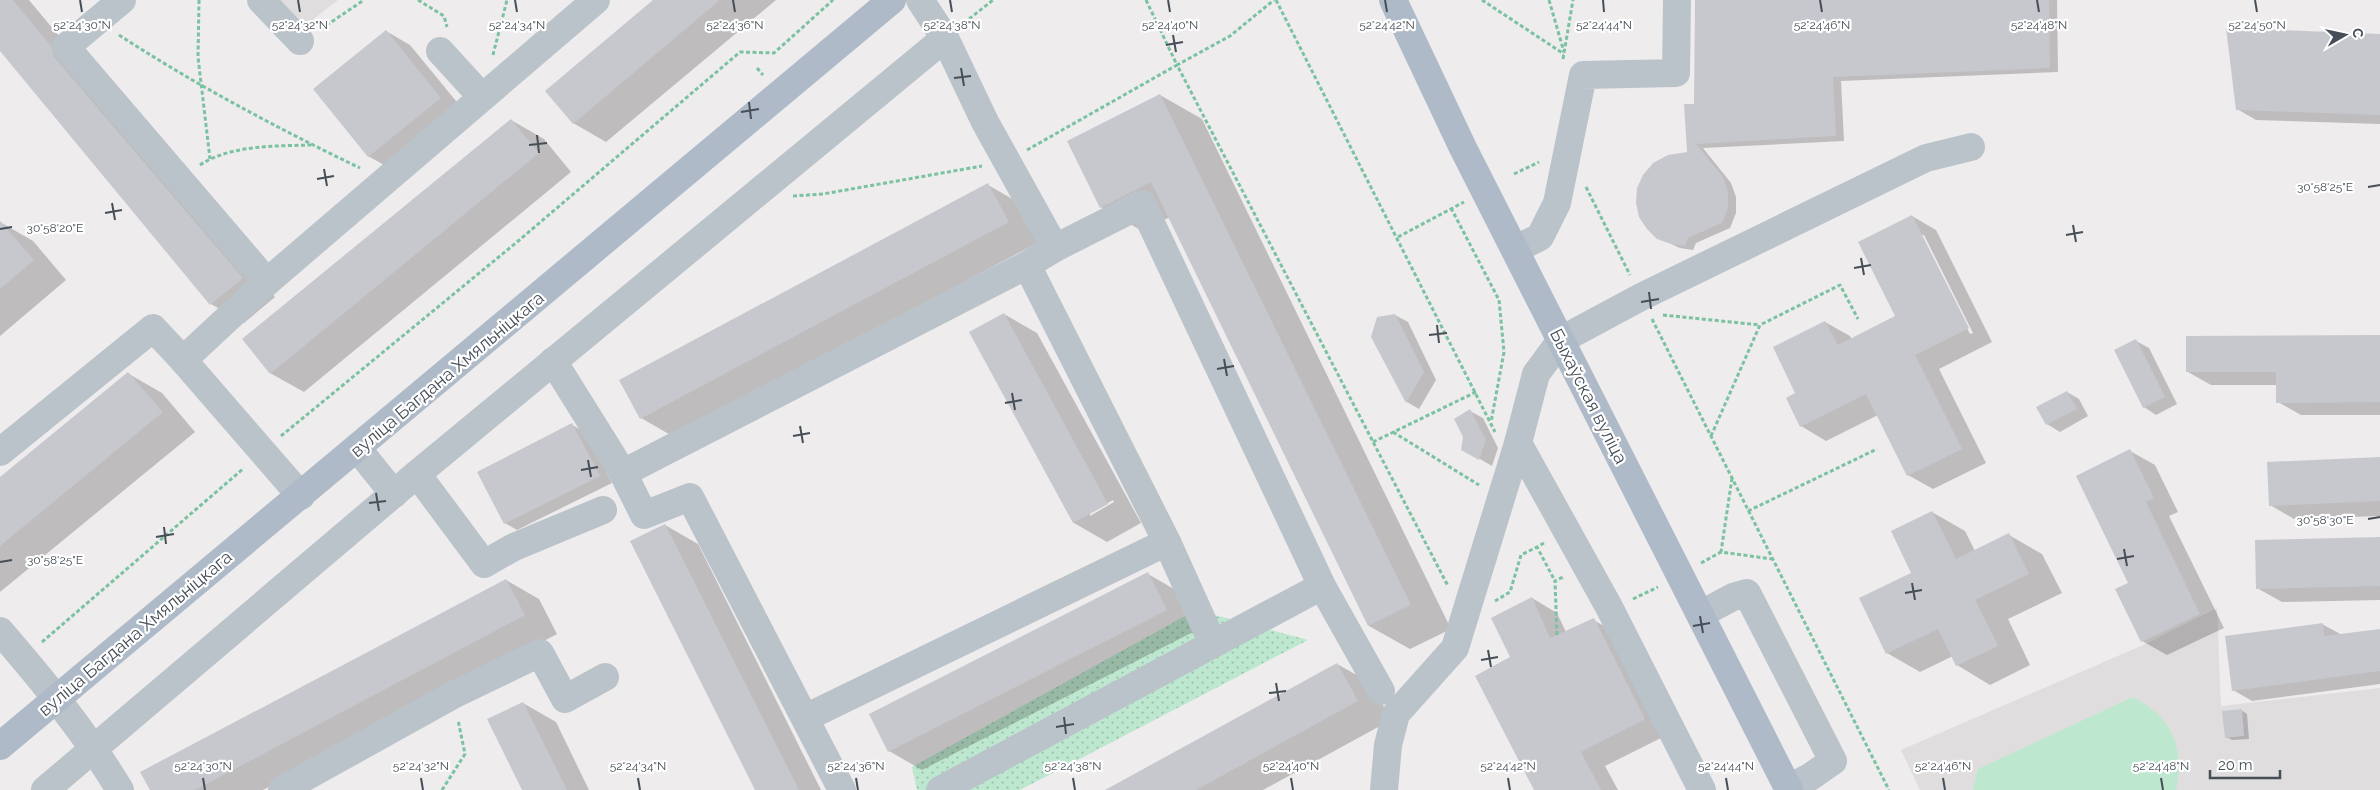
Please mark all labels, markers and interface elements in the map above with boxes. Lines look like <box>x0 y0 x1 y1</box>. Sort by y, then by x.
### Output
north arrow <box>2320 10 2370 60</box>
text: 52°24'30"N <box>53 18 111 32</box>
text: 52°24'32"N <box>272 18 328 32</box>
text: 52°24'34"N <box>489 18 545 32</box>
text: 52°24'36"N <box>706 18 764 32</box>
text: 52°24'38"N <box>923 18 981 32</box>
text: 52°24'40"N <box>1142 18 1198 32</box>
text: 52°24'42"N <box>1359 18 1415 32</box>
text: 52°24'44"N <box>1576 18 1632 32</box>
text: 52°24'46"N <box>1794 18 1850 32</box>
text: 52°24'48"N <box>2011 18 2067 32</box>
text: 52°24'50"N <box>2228 18 2286 32</box>
text: С <box>2349 27 2367 39</box>
text: 30°58'25"E <box>2297 180 2353 194</box>
text: 30°58'20"E <box>27 221 83 235</box>
street label: вуліца Багдана Хмяльніцкага <box>346 287 548 461</box>
street label: Быхаўская вуліца <box>1546 325 1632 467</box>
text: 30°58'30"E <box>2297 513 2353 527</box>
street label: вуліца Багдана Хмяльніцкага <box>34 546 236 720</box>
text: 30°58'25"E <box>27 553 83 567</box>
scale bar <box>2210 748 2280 780</box>
text: 20 m <box>2218 756 2253 774</box>
text: 52°24'30"N <box>174 759 232 773</box>
text: 52°24'32"N <box>393 759 449 773</box>
text: 52°24'34"N <box>610 759 666 773</box>
text: 52°24'36"N <box>827 759 885 773</box>
text: 52°24'38"N <box>1044 759 1102 773</box>
text: 52°24'40"N <box>1263 759 1319 773</box>
text: 52°24'42"N <box>1480 759 1536 773</box>
text: 52°24'44"N <box>1698 759 1754 773</box>
text: 52°24'46"N <box>1915 759 1971 773</box>
text: 52°24'48"N <box>2133 759 2189 773</box>

